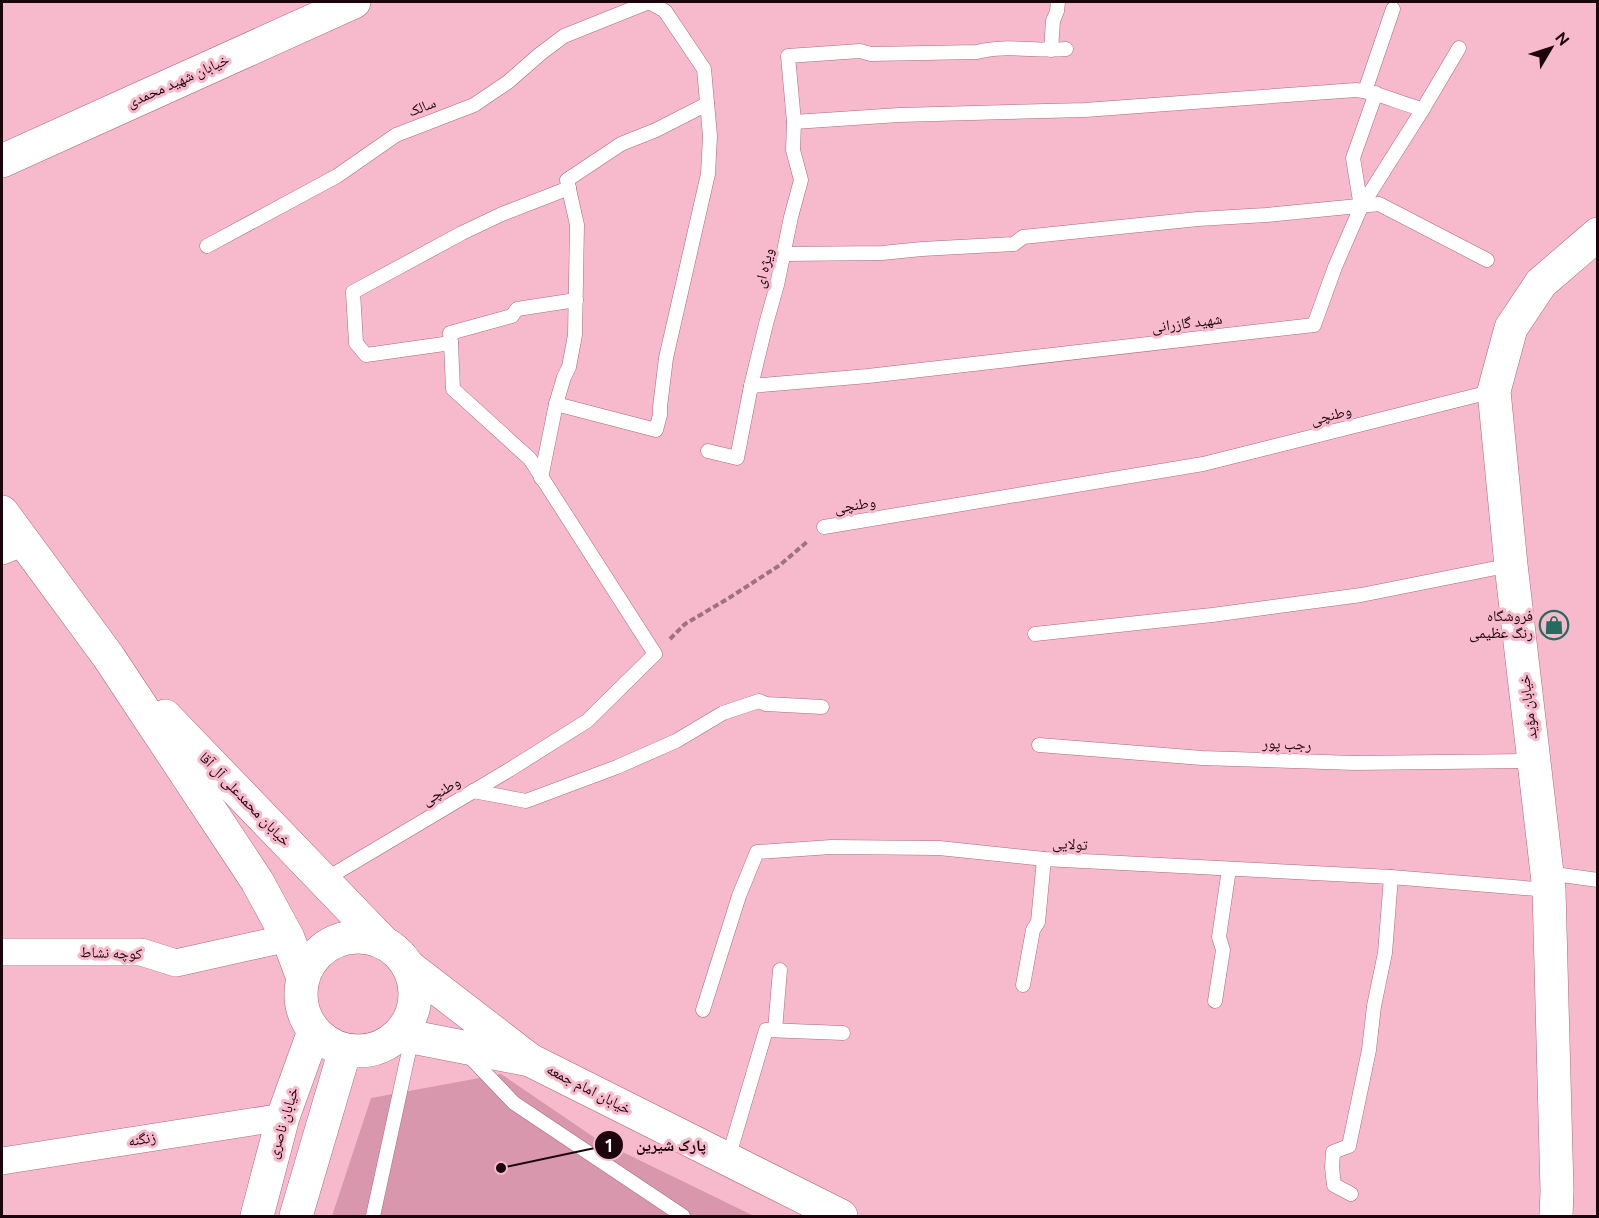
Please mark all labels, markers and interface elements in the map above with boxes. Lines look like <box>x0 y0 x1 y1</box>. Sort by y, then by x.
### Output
north arrow <box>1521 18 1581 78</box>
text: N <box>1552 28 1573 49</box>
street label: خیابان شهید محمدی <box>124 50 233 112</box>
street label: سالک <box>405 93 438 120</box>
street label: ویژه ای <box>750 246 779 290</box>
street label: شهید گازرانی <box>1151 310 1224 337</box>
street label: وطنچی <box>1309 401 1354 430</box>
street label: وطنچی <box>833 493 877 518</box>
place label: فروشگاه رنگ عظیمی <box>1469 607 1533 643</box>
shop icon: فروشگاه رنگ عظیمی <box>1538 609 1570 641</box>
street label: خیابان مؤید <box>1515 673 1542 740</box>
street label: رجب پور <box>1261 734 1312 754</box>
street label: خیابان محمدعلی آل آقا <box>195 748 295 851</box>
street label: وطنچی <box>419 773 464 810</box>
street label: تولایی <box>1052 834 1089 855</box>
street label: کوچه نشاط <box>80 943 142 963</box>
street label: خیابان امام جمعه <box>543 1060 635 1119</box>
street label: خیابان ناصری <box>264 1085 304 1161</box>
street label: زنگنه <box>127 1128 157 1150</box>
callout: پارک شیرین <box>594 1128 718 1162</box>
text: 1 <box>604 1135 614 1155</box>
text: پارک شیرین <box>636 1136 706 1155</box>

